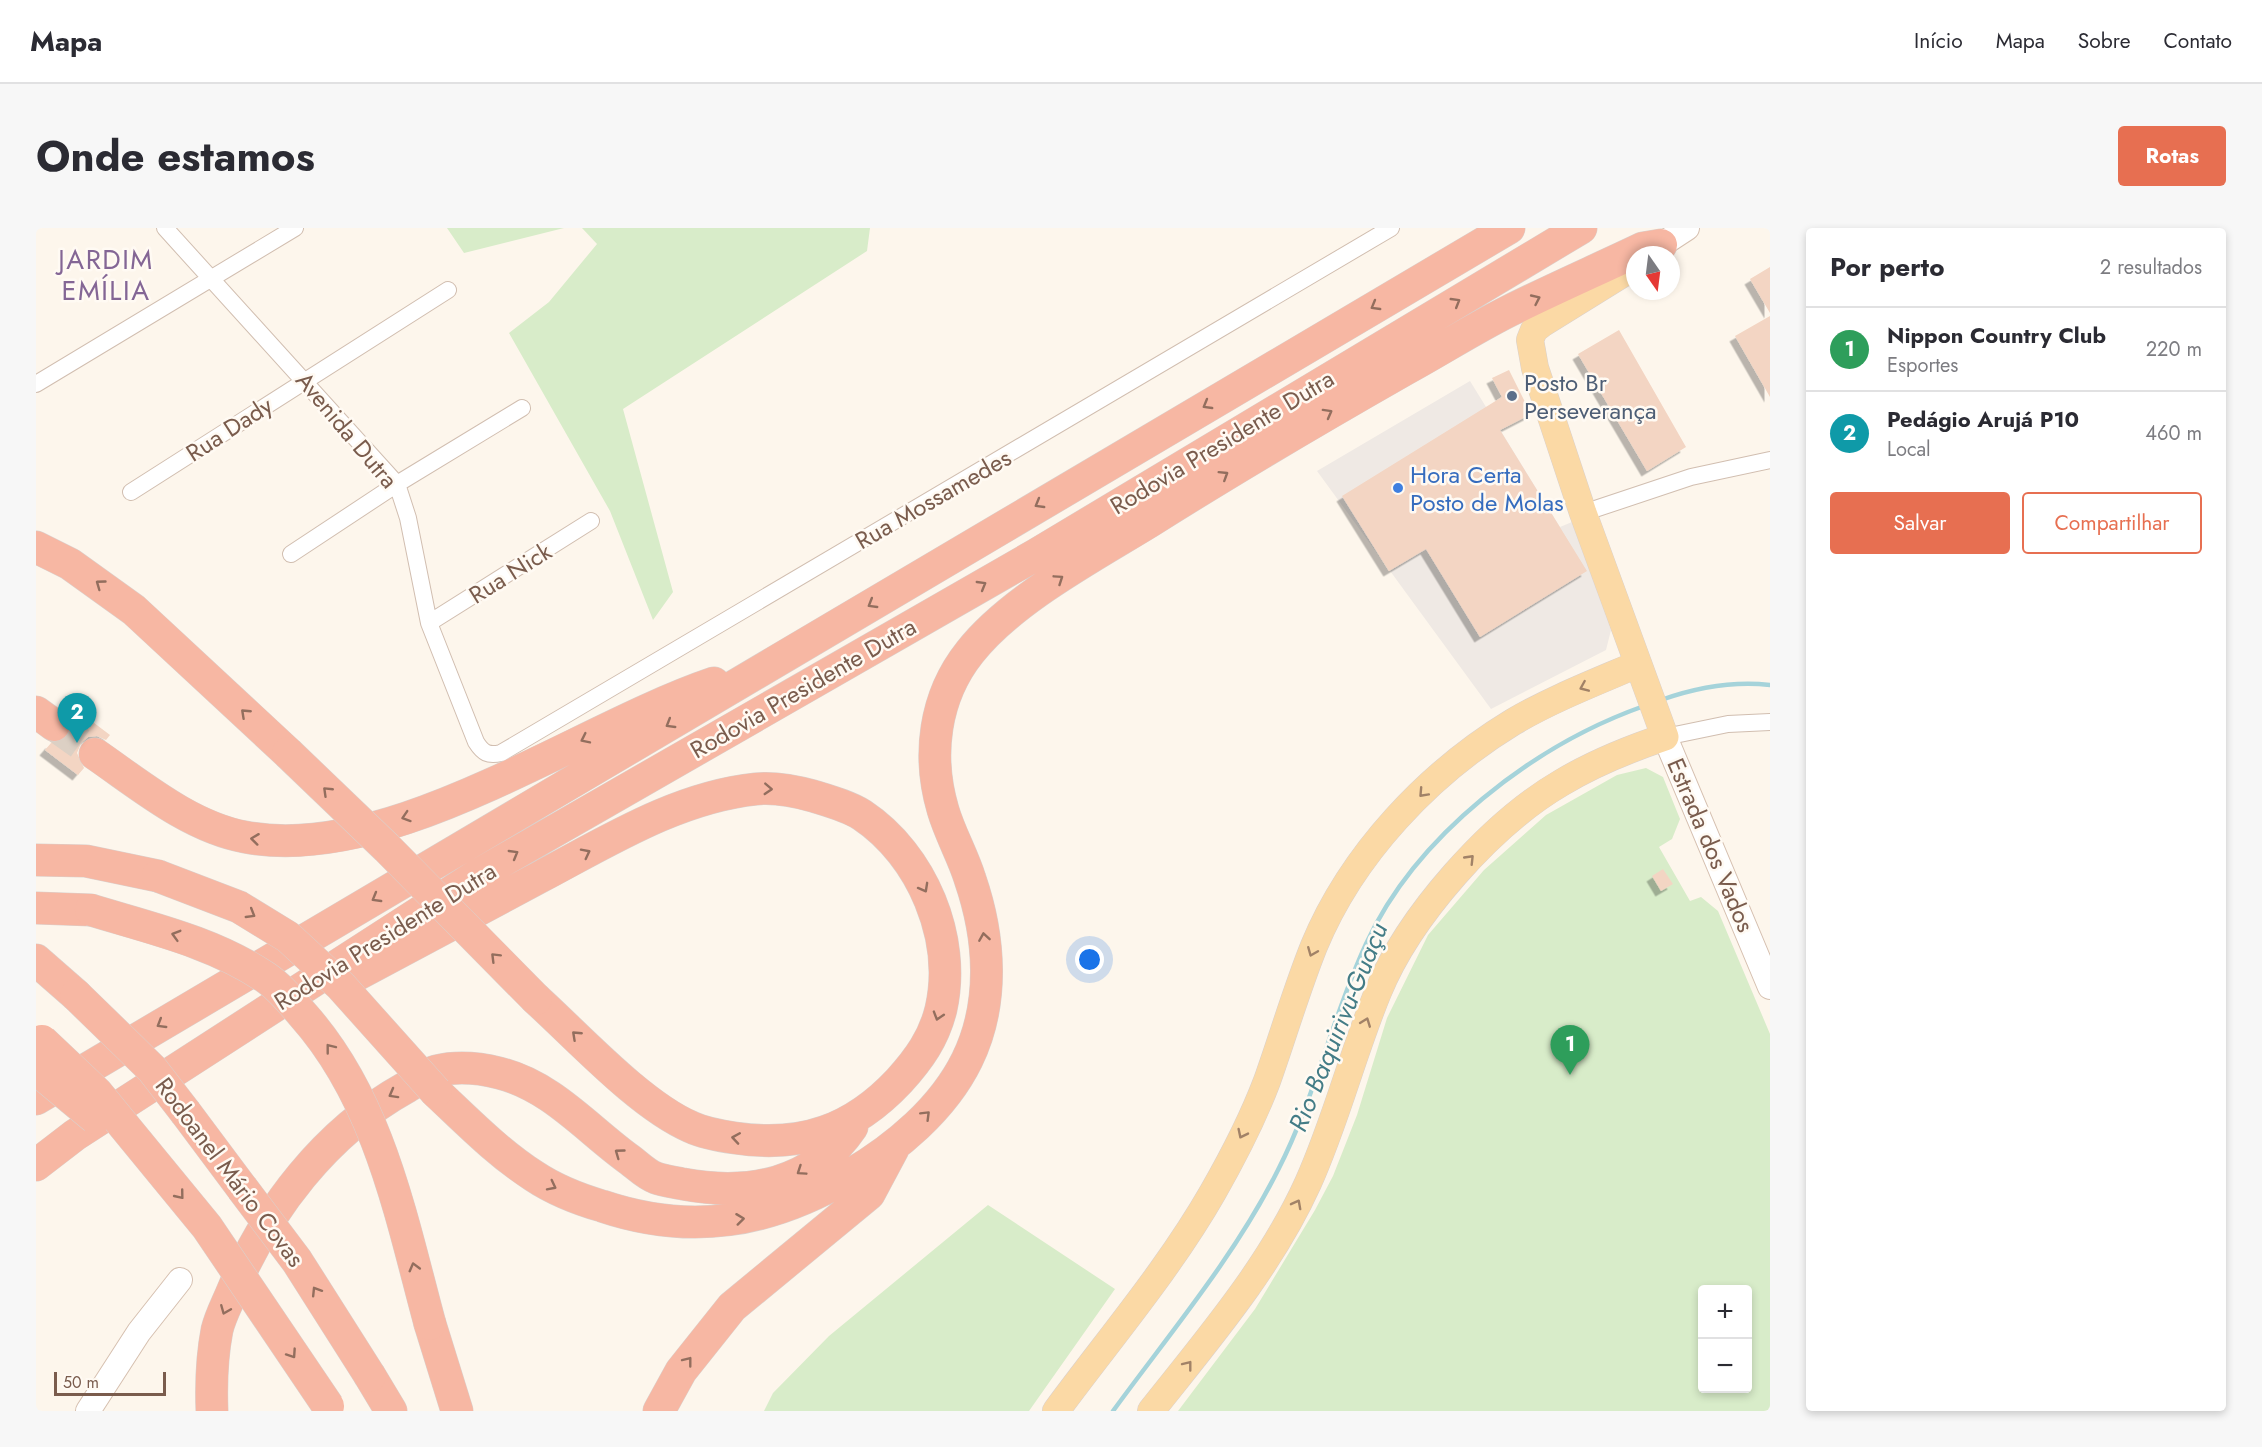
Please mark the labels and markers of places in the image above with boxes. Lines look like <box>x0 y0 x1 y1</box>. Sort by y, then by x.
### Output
place label: Posto Br Perseverança <box>1524 365 1657 428</box>
marker: Posto Br Perseverança <box>1505 389 1519 403</box>
place label: Hora Certa Posto de Molas <box>1410 457 1564 520</box>
marker: Hora Certa Posto de Molas <box>1391 481 1405 495</box>
pin: 2 <box>58 694 96 743</box>
pin: 1 <box>1550 1026 1589 1075</box>

